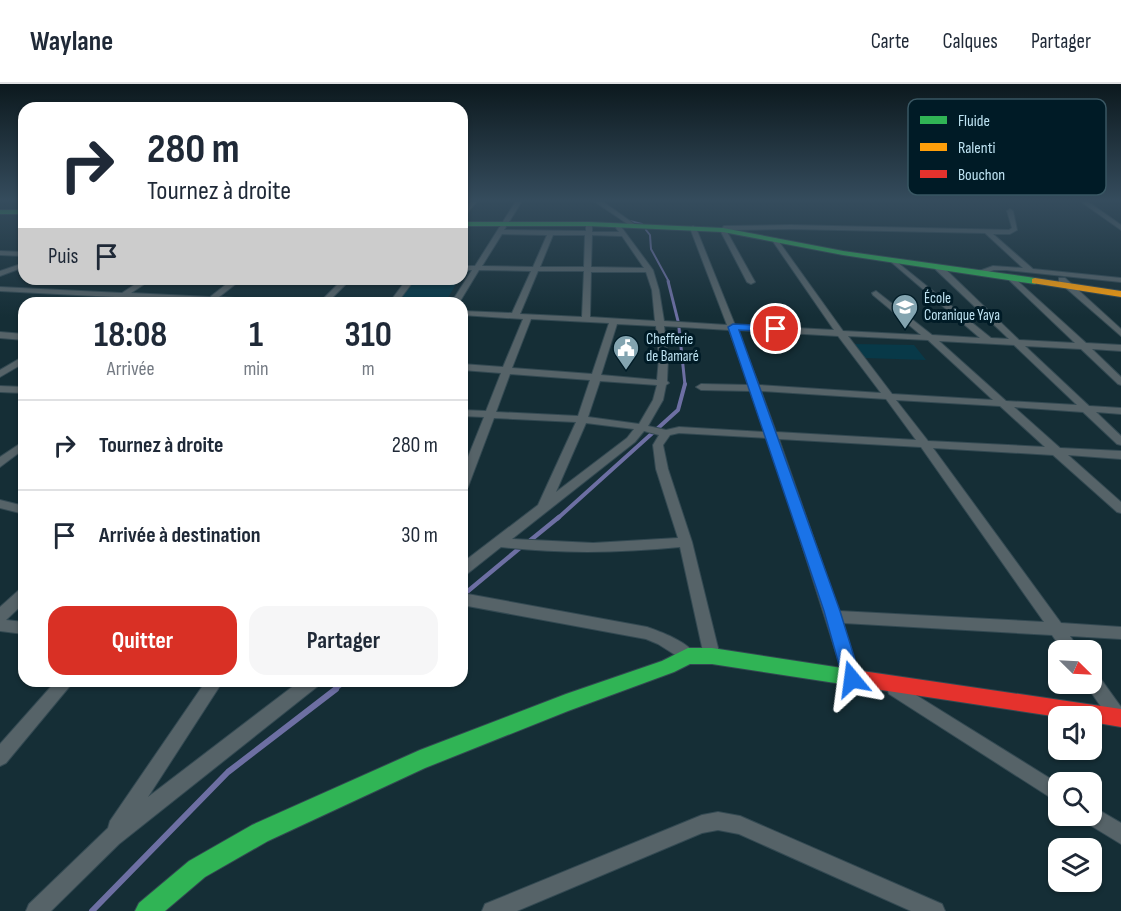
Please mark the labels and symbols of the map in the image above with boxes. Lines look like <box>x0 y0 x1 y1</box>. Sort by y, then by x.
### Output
legend <box>908 99 1106 195</box>
text: Fluide <box>958 112 990 131</box>
text: Ralenti <box>958 139 996 158</box>
text: Bouchon <box>958 166 1005 185</box>
place label: École Coranique Yaya <box>924 289 1000 325</box>
school or university icon: École Coranique Yaya <box>890 292 920 330</box>
pin <box>750 303 801 354</box>
place label: Chefferie de Bamaré <box>646 330 699 366</box>
public building icon: Chefferie de Bamaré <box>611 333 641 371</box>
north arrow <box>1048 640 1102 694</box>
position arrow <box>820 647 884 711</box>

